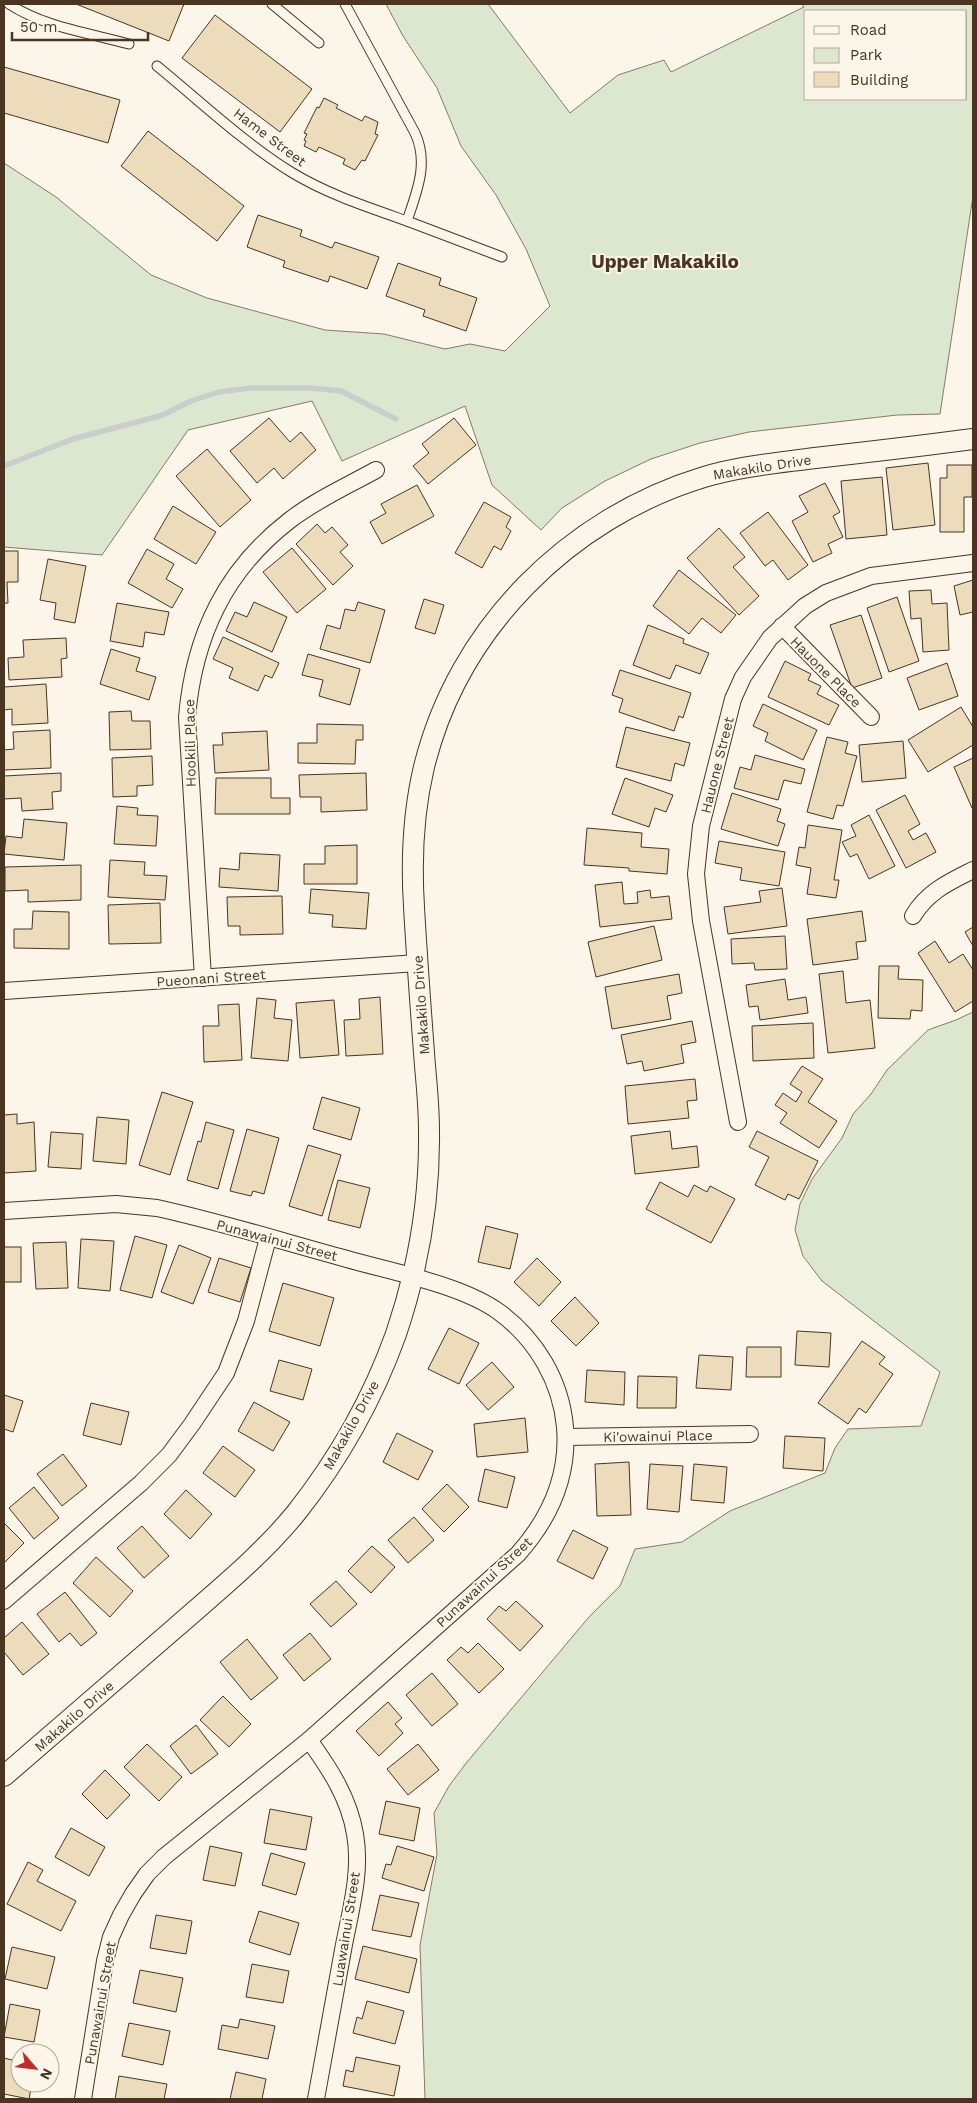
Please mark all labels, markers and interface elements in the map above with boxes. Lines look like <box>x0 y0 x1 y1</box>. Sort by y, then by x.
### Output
scale bar <box>12 10 149 42</box>
legend <box>804 10 967 100</box>
text: 50 m <box>20 18 57 36</box>
text: Road <box>850 21 887 39</box>
text: Park <box>850 46 883 64</box>
text: Building <box>850 71 908 89</box>
street label: Hame Street <box>231 105 309 169</box>
district label: Upper Makakilo <box>591 250 739 273</box>
street label: Makakilo Drive <box>712 451 812 483</box>
street label: Hauone Place <box>787 633 865 711</box>
street label: Hookili Place <box>181 699 199 787</box>
street label: Hauone Street <box>697 715 737 815</box>
street label: Makakilo Drive <box>410 955 432 1055</box>
street label: Pueonani Street <box>156 966 266 990</box>
street label: Punawainui Street <box>215 1216 339 1264</box>
street label: Makakilo Drive <box>320 1378 382 1472</box>
street label: Ki'owainui Place <box>603 1427 713 1445</box>
street label: Punawainui Street <box>433 1534 535 1630</box>
street label: Makakilo Drive <box>31 1677 117 1755</box>
street label: Luawainui Street <box>329 1870 363 1987</box>
street label: Punawainui Street <box>81 1940 119 2066</box>
north arrow <box>10 2043 60 2093</box>
text: N <box>37 2066 56 2082</box>

